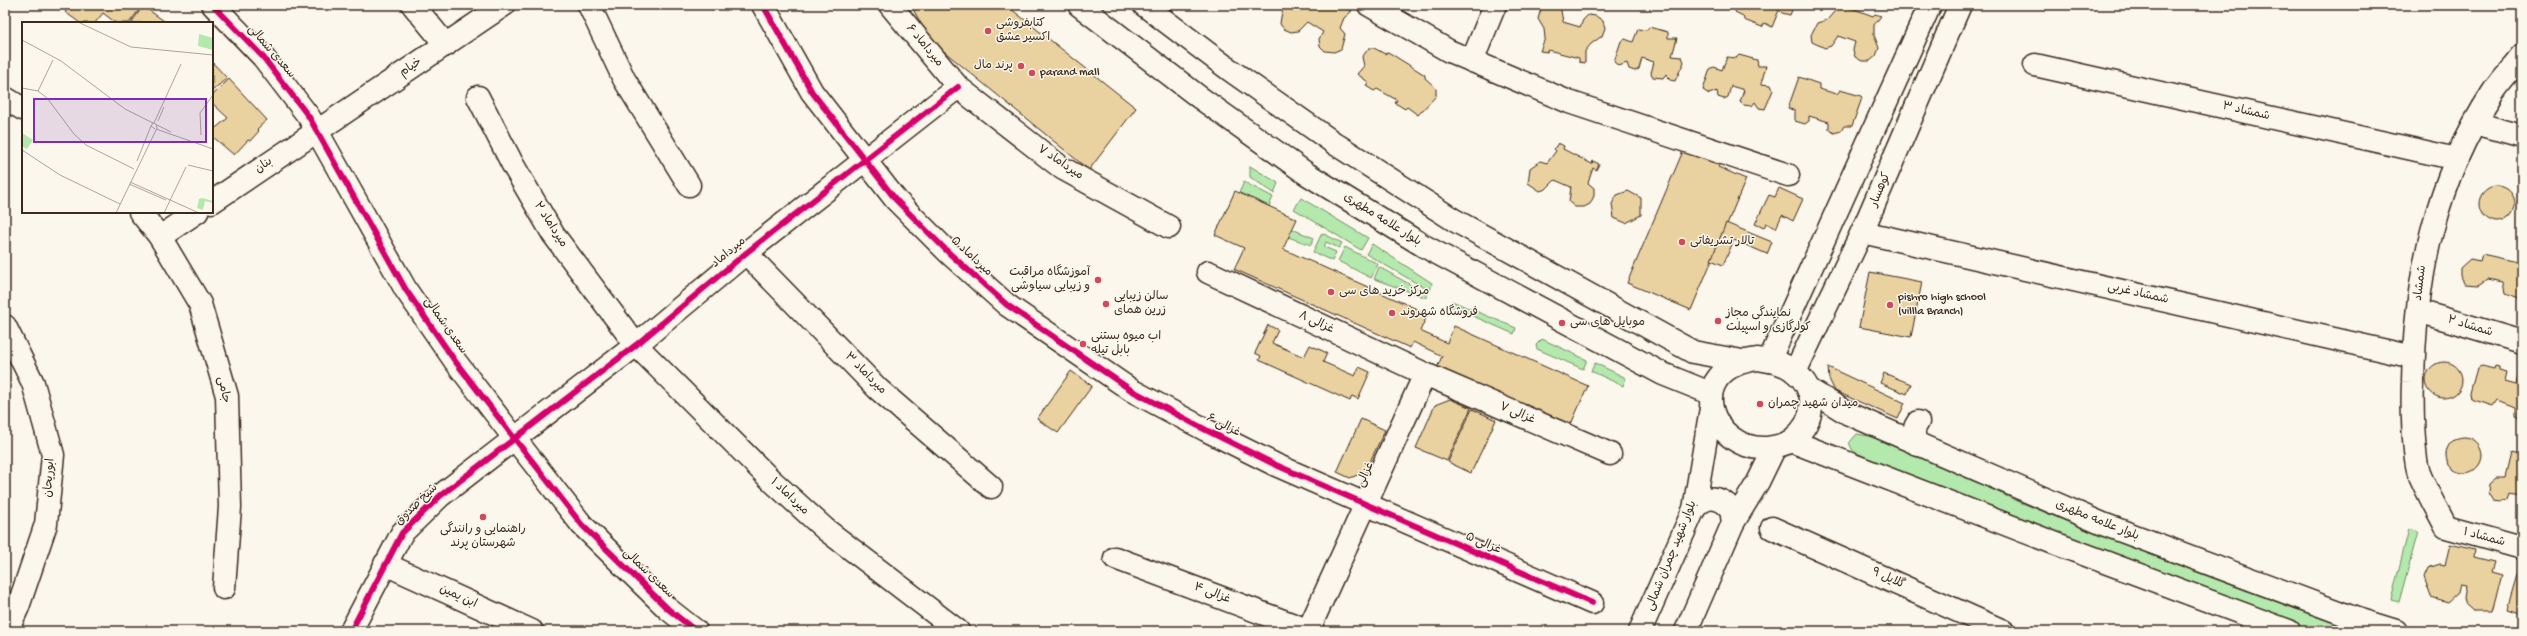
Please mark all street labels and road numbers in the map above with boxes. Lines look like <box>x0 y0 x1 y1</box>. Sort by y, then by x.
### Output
street label: میرداماد ۶ <box>902 21 946 70</box>
street label: سعدی شمالی <box>244 23 298 81</box>
street label: خیام <box>397 55 425 80</box>
street label: شمشاد ۳ <box>2221 100 2271 124</box>
street label: میرداماد ۷ <box>1035 143 1085 183</box>
street label: بنان <box>253 155 275 177</box>
street label: کوهسار <box>1867 171 1894 210</box>
street label: بلوار علامه مطهری <box>1340 190 1424 250</box>
street label: میرداماد ۲ <box>530 200 570 250</box>
street label: میرداماد ۵ <box>947 234 995 280</box>
street label: میرداماد <box>709 235 749 271</box>
street label: شمشاد <box>2412 264 2430 302</box>
street label: شمشاد غربی <box>2106 280 2170 308</box>
street label: سعدی شمالی <box>420 295 470 357</box>
street label: غزالی ۸ <box>1296 309 1336 337</box>
street label: شمشاد ۲ <box>2446 313 2494 341</box>
street label: میرداماد ۳ <box>841 350 889 398</box>
street label: جامی <box>214 376 232 404</box>
street label: غزالی ۷ <box>1497 400 1537 428</box>
street label: غزالی ۶ <box>1204 411 1243 440</box>
street label: ابوریحان <box>42 458 58 498</box>
street label: غزالی <box>1354 460 1378 490</box>
street label: میرداماد ۱ <box>767 476 811 518</box>
street label: شیخ صدوق <box>392 481 441 529</box>
street label: بلوار علامه مطهری <box>2053 498 2141 544</box>
street label: بلوار شهید چمران شمالی <box>1643 499 1701 613</box>
street label: شمشاد ۱ <box>2461 526 2507 550</box>
street label: غزالی ۵ <box>1463 530 1503 558</box>
street label: سعدی شمالی <box>619 546 677 602</box>
street label: گلایل ۹ <box>1869 564 1908 593</box>
street label: غزالی ۴ <box>1192 581 1232 607</box>
street label: ابن یمین <box>437 582 479 612</box>

